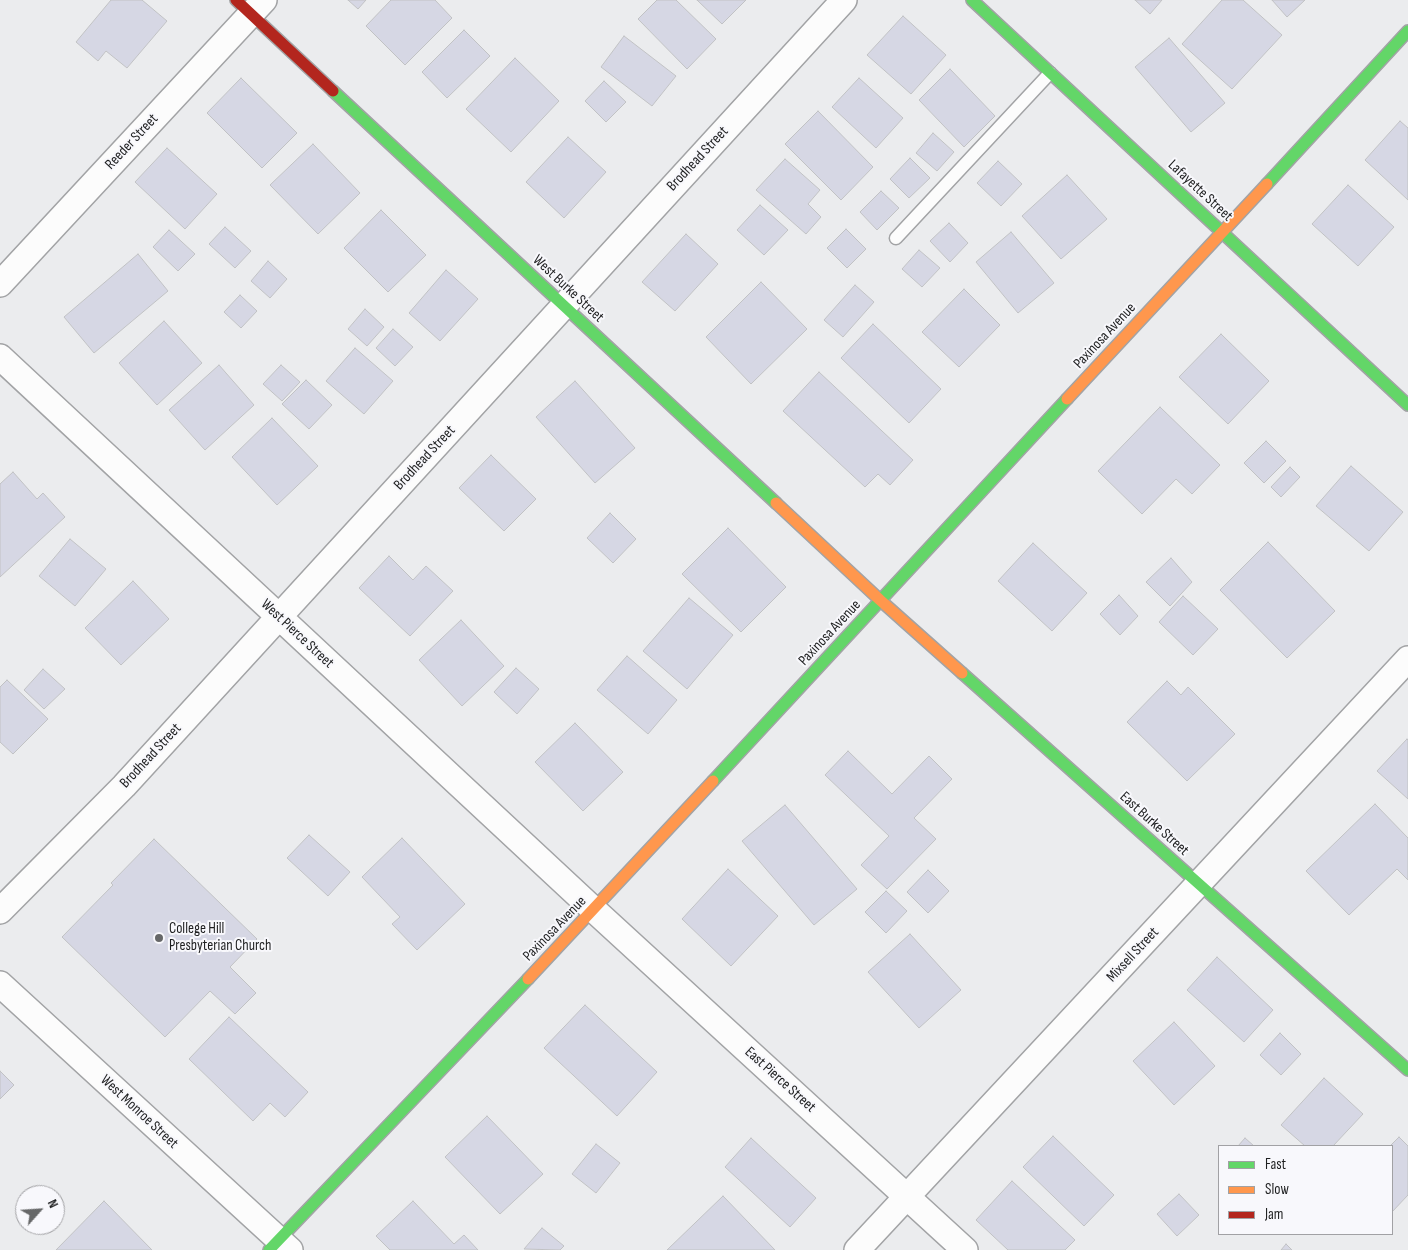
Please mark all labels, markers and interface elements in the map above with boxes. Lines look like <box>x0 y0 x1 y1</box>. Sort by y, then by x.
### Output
street label: Reeder Street <box>102 110 162 174</box>
street label: Brodhead Street <box>664 123 732 195</box>
street label: Lafayette Street <box>1164 156 1236 226</box>
street label: West Burke Street <box>529 251 607 327</box>
street label: Paxinosa Avenue <box>1070 299 1140 373</box>
street label: Brodhead Street <box>391 422 459 494</box>
street label: West Pierce Street <box>257 596 337 672</box>
street label: Paxinosa Avenue <box>795 596 865 670</box>
street label: Brodhead Street <box>117 720 185 792</box>
street label: East Burke Street <box>1116 788 1192 860</box>
street label: Paxinosa Avenue <box>520 893 590 965</box>
place label: College Hill Presbyterian Church <box>169 920 271 955</box>
street label: Mixsell Street <box>1103 924 1163 986</box>
marker: College Hill Presbyterian Church <box>153 932 165 944</box>
street label: East Pierce Street <box>741 1043 819 1117</box>
street label: West Monroe Street <box>96 1071 182 1153</box>
legend <box>1218 1145 1393 1235</box>
text: Fast <box>1265 1155 1286 1174</box>
text: Slow <box>1265 1180 1289 1199</box>
north arrow <box>15 1185 65 1235</box>
text: N <box>44 1197 62 1211</box>
text: Jam <box>1265 1205 1283 1224</box>

